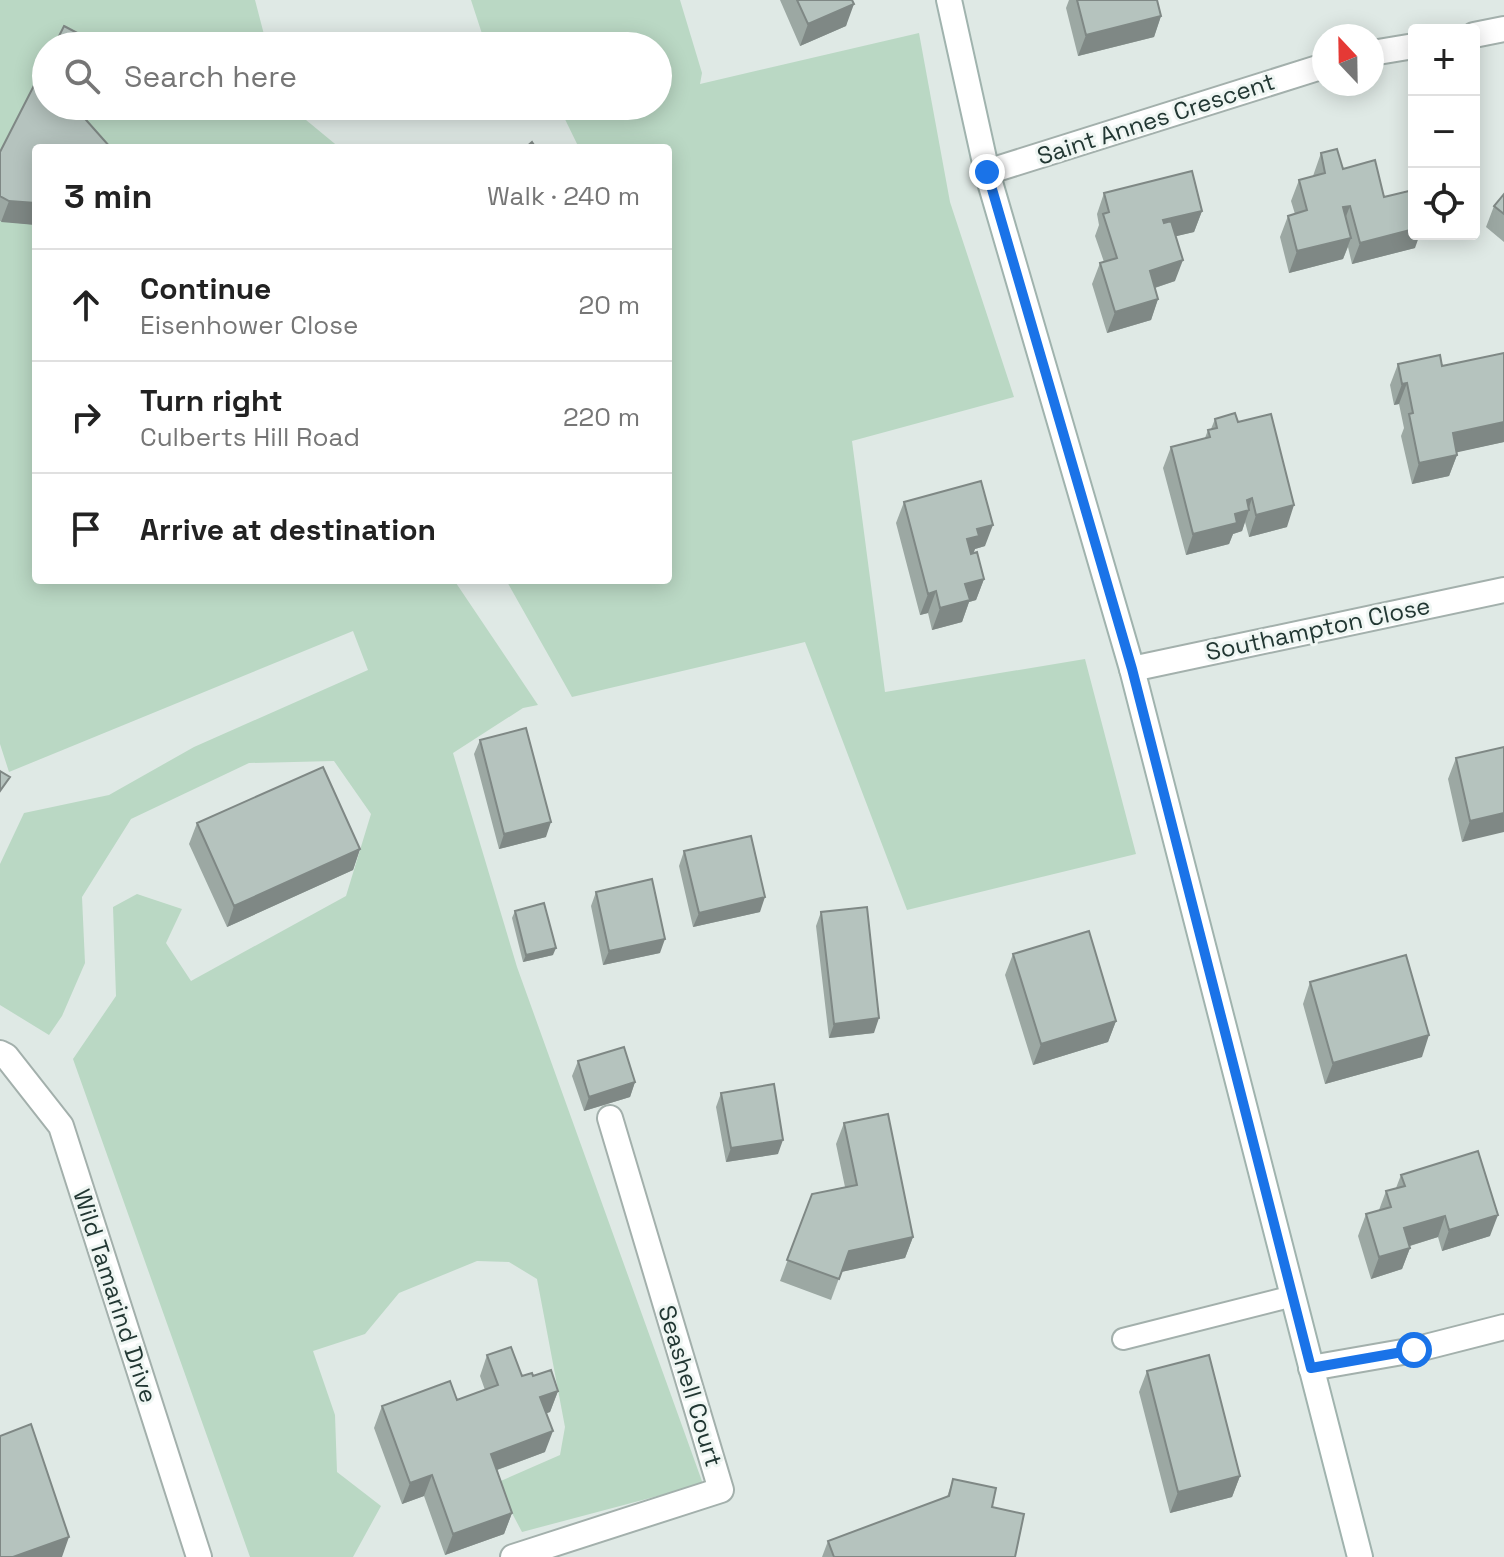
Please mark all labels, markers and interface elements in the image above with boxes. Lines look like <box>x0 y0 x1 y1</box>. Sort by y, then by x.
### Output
north arrow <box>1312 24 1384 96</box>
map controls <box>1408 24 1480 240</box>
button: + <box>1408 24 1480 96</box>
search box <box>32 32 672 120</box>
icon: search <box>60 54 104 98</box>
text: Search here <box>124 57 297 96</box>
street label: Saint Annes Crescent <box>1033 65 1279 172</box>
button: − <box>1408 96 1480 168</box>
route end <box>969 154 1005 190</box>
button: locate <box>1408 168 1480 240</box>
text: 3 min <box>64 175 152 218</box>
text: Walk · 240 m <box>487 179 640 213</box>
text: Continue <box>140 269 271 308</box>
icon: ahead <box>64 283 108 327</box>
text: 20 m <box>579 288 640 322</box>
text: Eisenhower Close <box>140 308 358 342</box>
text: Turn right <box>140 381 283 420</box>
icon: right <box>64 395 108 439</box>
text: 220 m <box>563 400 640 434</box>
text: Culberts Hill Road <box>140 420 360 454</box>
icon: arrive <box>64 507 108 551</box>
text: Arrive at destination <box>140 510 436 549</box>
street label: Southampton Close <box>1203 590 1433 667</box>
street label: Wild Tamarind Drive <box>66 1185 165 1407</box>
street label: Seashell Court <box>651 1301 730 1470</box>
route start <box>1396 1332 1432 1368</box>

